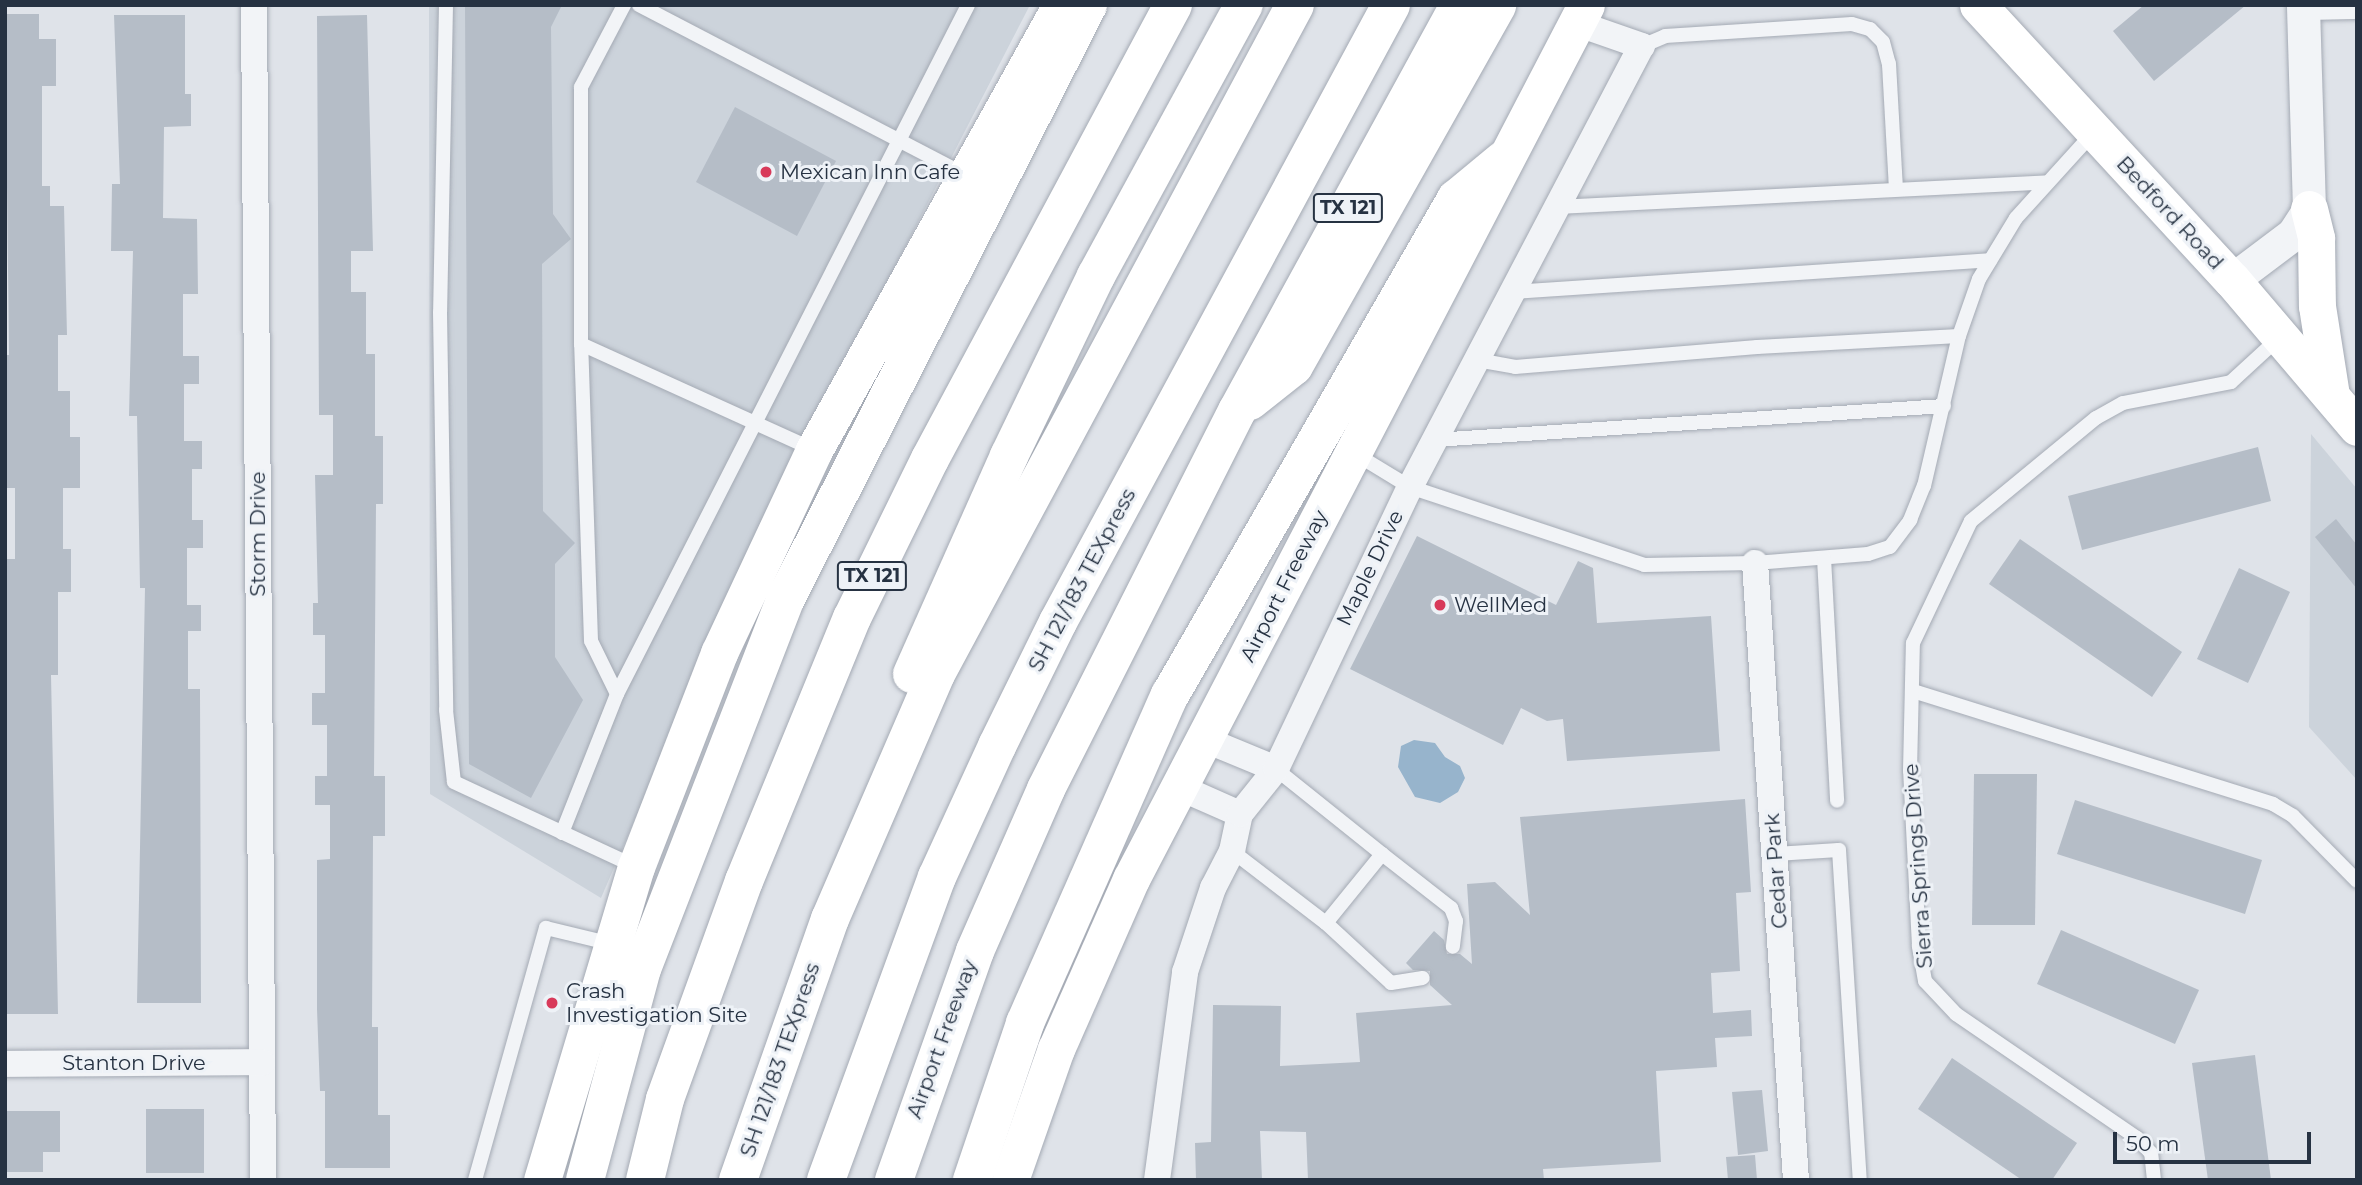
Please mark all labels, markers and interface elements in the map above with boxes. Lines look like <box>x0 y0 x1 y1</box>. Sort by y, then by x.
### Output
street label: Bedford Road <box>2111 151 2229 275</box>
place label: Mexican Inn Cafe <box>780 159 960 185</box>
marker: Mexican Inn Cafe <box>758 164 774 180</box>
road number: TX 121 <box>1311 192 1385 224</box>
street label: Storm Drive <box>245 471 271 597</box>
street label: SH 121/183 TEXpress <box>1023 484 1141 676</box>
street label: Airport Freeway <box>1235 506 1333 666</box>
street label: Maple Drive <box>1331 506 1409 630</box>
road number: TX 121 <box>835 561 909 592</box>
place label: WellMed <box>1454 592 1547 618</box>
marker: WellMed <box>1432 597 1448 613</box>
street label: Sierra Springs Drive <box>1898 763 1938 969</box>
street label: Cedar Park <box>1759 812 1793 930</box>
street label: Airport Freeway <box>902 956 982 1122</box>
street label: SH 121/183 TEXpress <box>735 960 825 1160</box>
place label: Crash Investigation Site <box>566 978 748 1028</box>
marker: Crash Investigation Site <box>544 995 560 1011</box>
street label: Stanton Drive <box>62 1050 206 1076</box>
scale bar <box>2117 1118 2315 1162</box>
text: 50 m <box>2126 1131 2180 1156</box>

